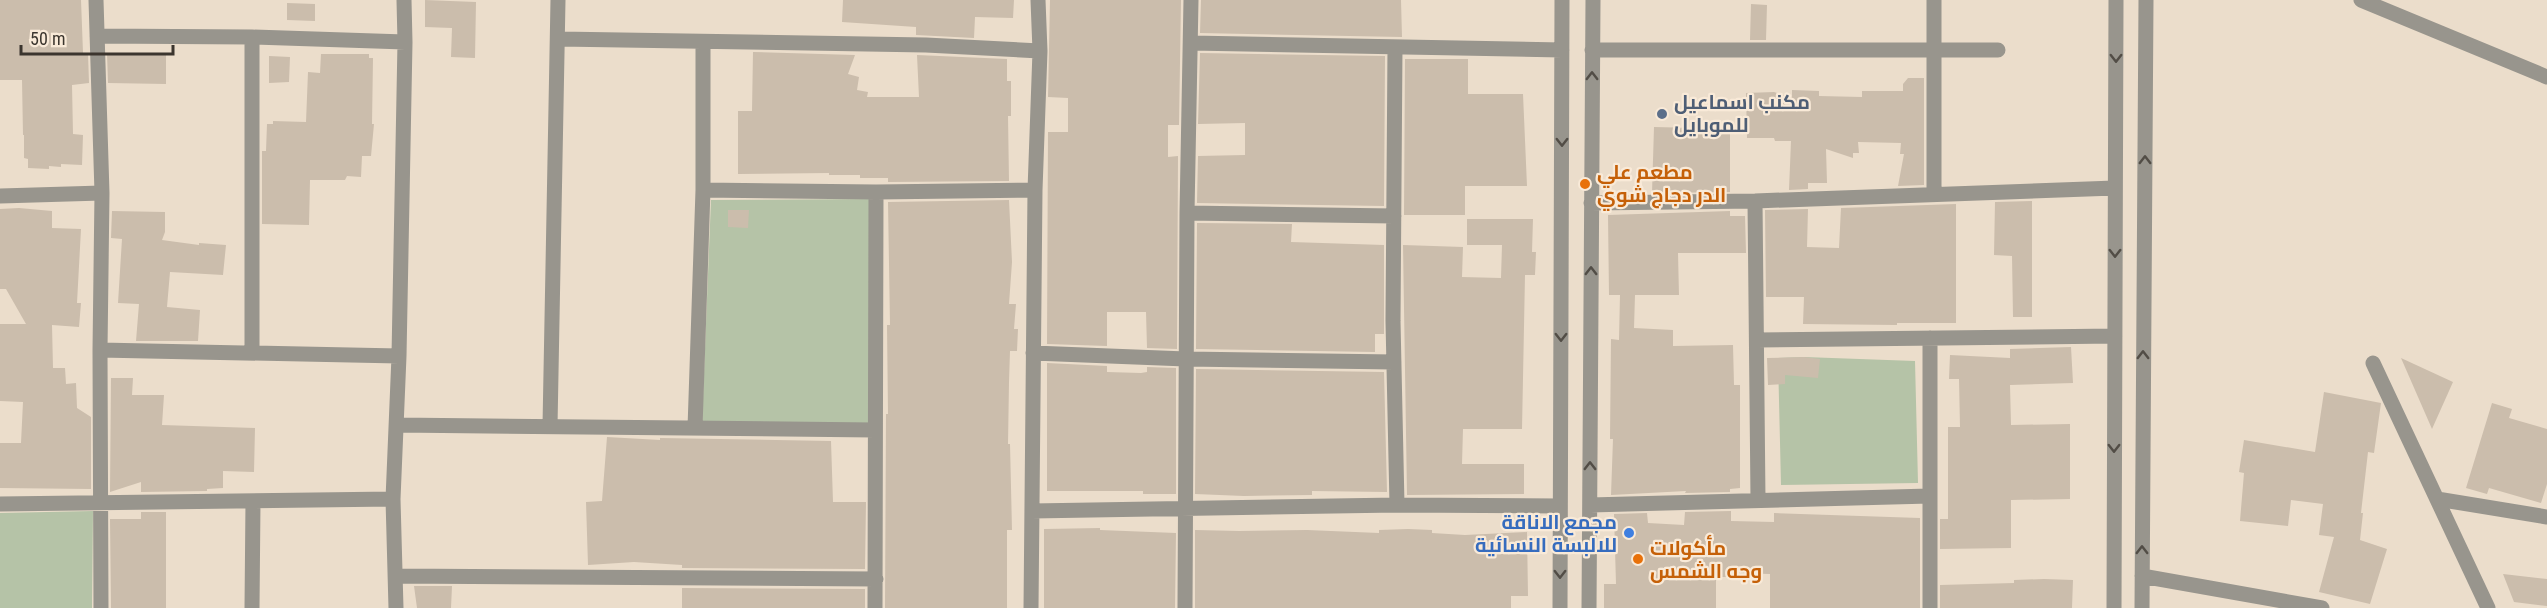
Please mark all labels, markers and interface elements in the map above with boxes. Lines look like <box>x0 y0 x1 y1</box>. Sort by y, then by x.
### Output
scale bar <box>21 18 172 56</box>
text: 50 m <box>30 28 65 49</box>
one-way arrow <box>2110 54 2122 63</box>
one-way arrow <box>1586 71 1598 80</box>
place label: مكنب اسماعيل للموبايل <box>1674 90 1810 137</box>
marker: مكنب اسماعيل للموبايل <box>1655 107 1669 121</box>
one-way arrow <box>1556 138 1568 147</box>
one-way arrow <box>2139 155 2151 164</box>
place label: مطعم علي الدر دجاج شوي <box>1597 160 1726 211</box>
marker: مطعم علي الدر دجاج شوي <box>1578 177 1592 191</box>
one-way arrow <box>2109 249 2121 258</box>
one-way arrow <box>1585 266 1597 275</box>
one-way arrow <box>1555 333 1567 342</box>
one-way arrow <box>2137 350 2150 359</box>
one-way arrow <box>2108 444 2120 453</box>
one-way arrow <box>1584 461 1596 470</box>
place label: مجمع الاناقة للالبسة النسائية <box>1475 510 1617 557</box>
marker: مجمع الاناقة للالبسة النسائية <box>1622 526 1636 540</box>
place label: مأكولات وجه الشمس <box>1650 534 1762 583</box>
one-way arrow <box>2136 545 2148 554</box>
marker: مأكولات وجه الشمس <box>1631 552 1645 566</box>
one-way arrow <box>1554 570 1566 579</box>

